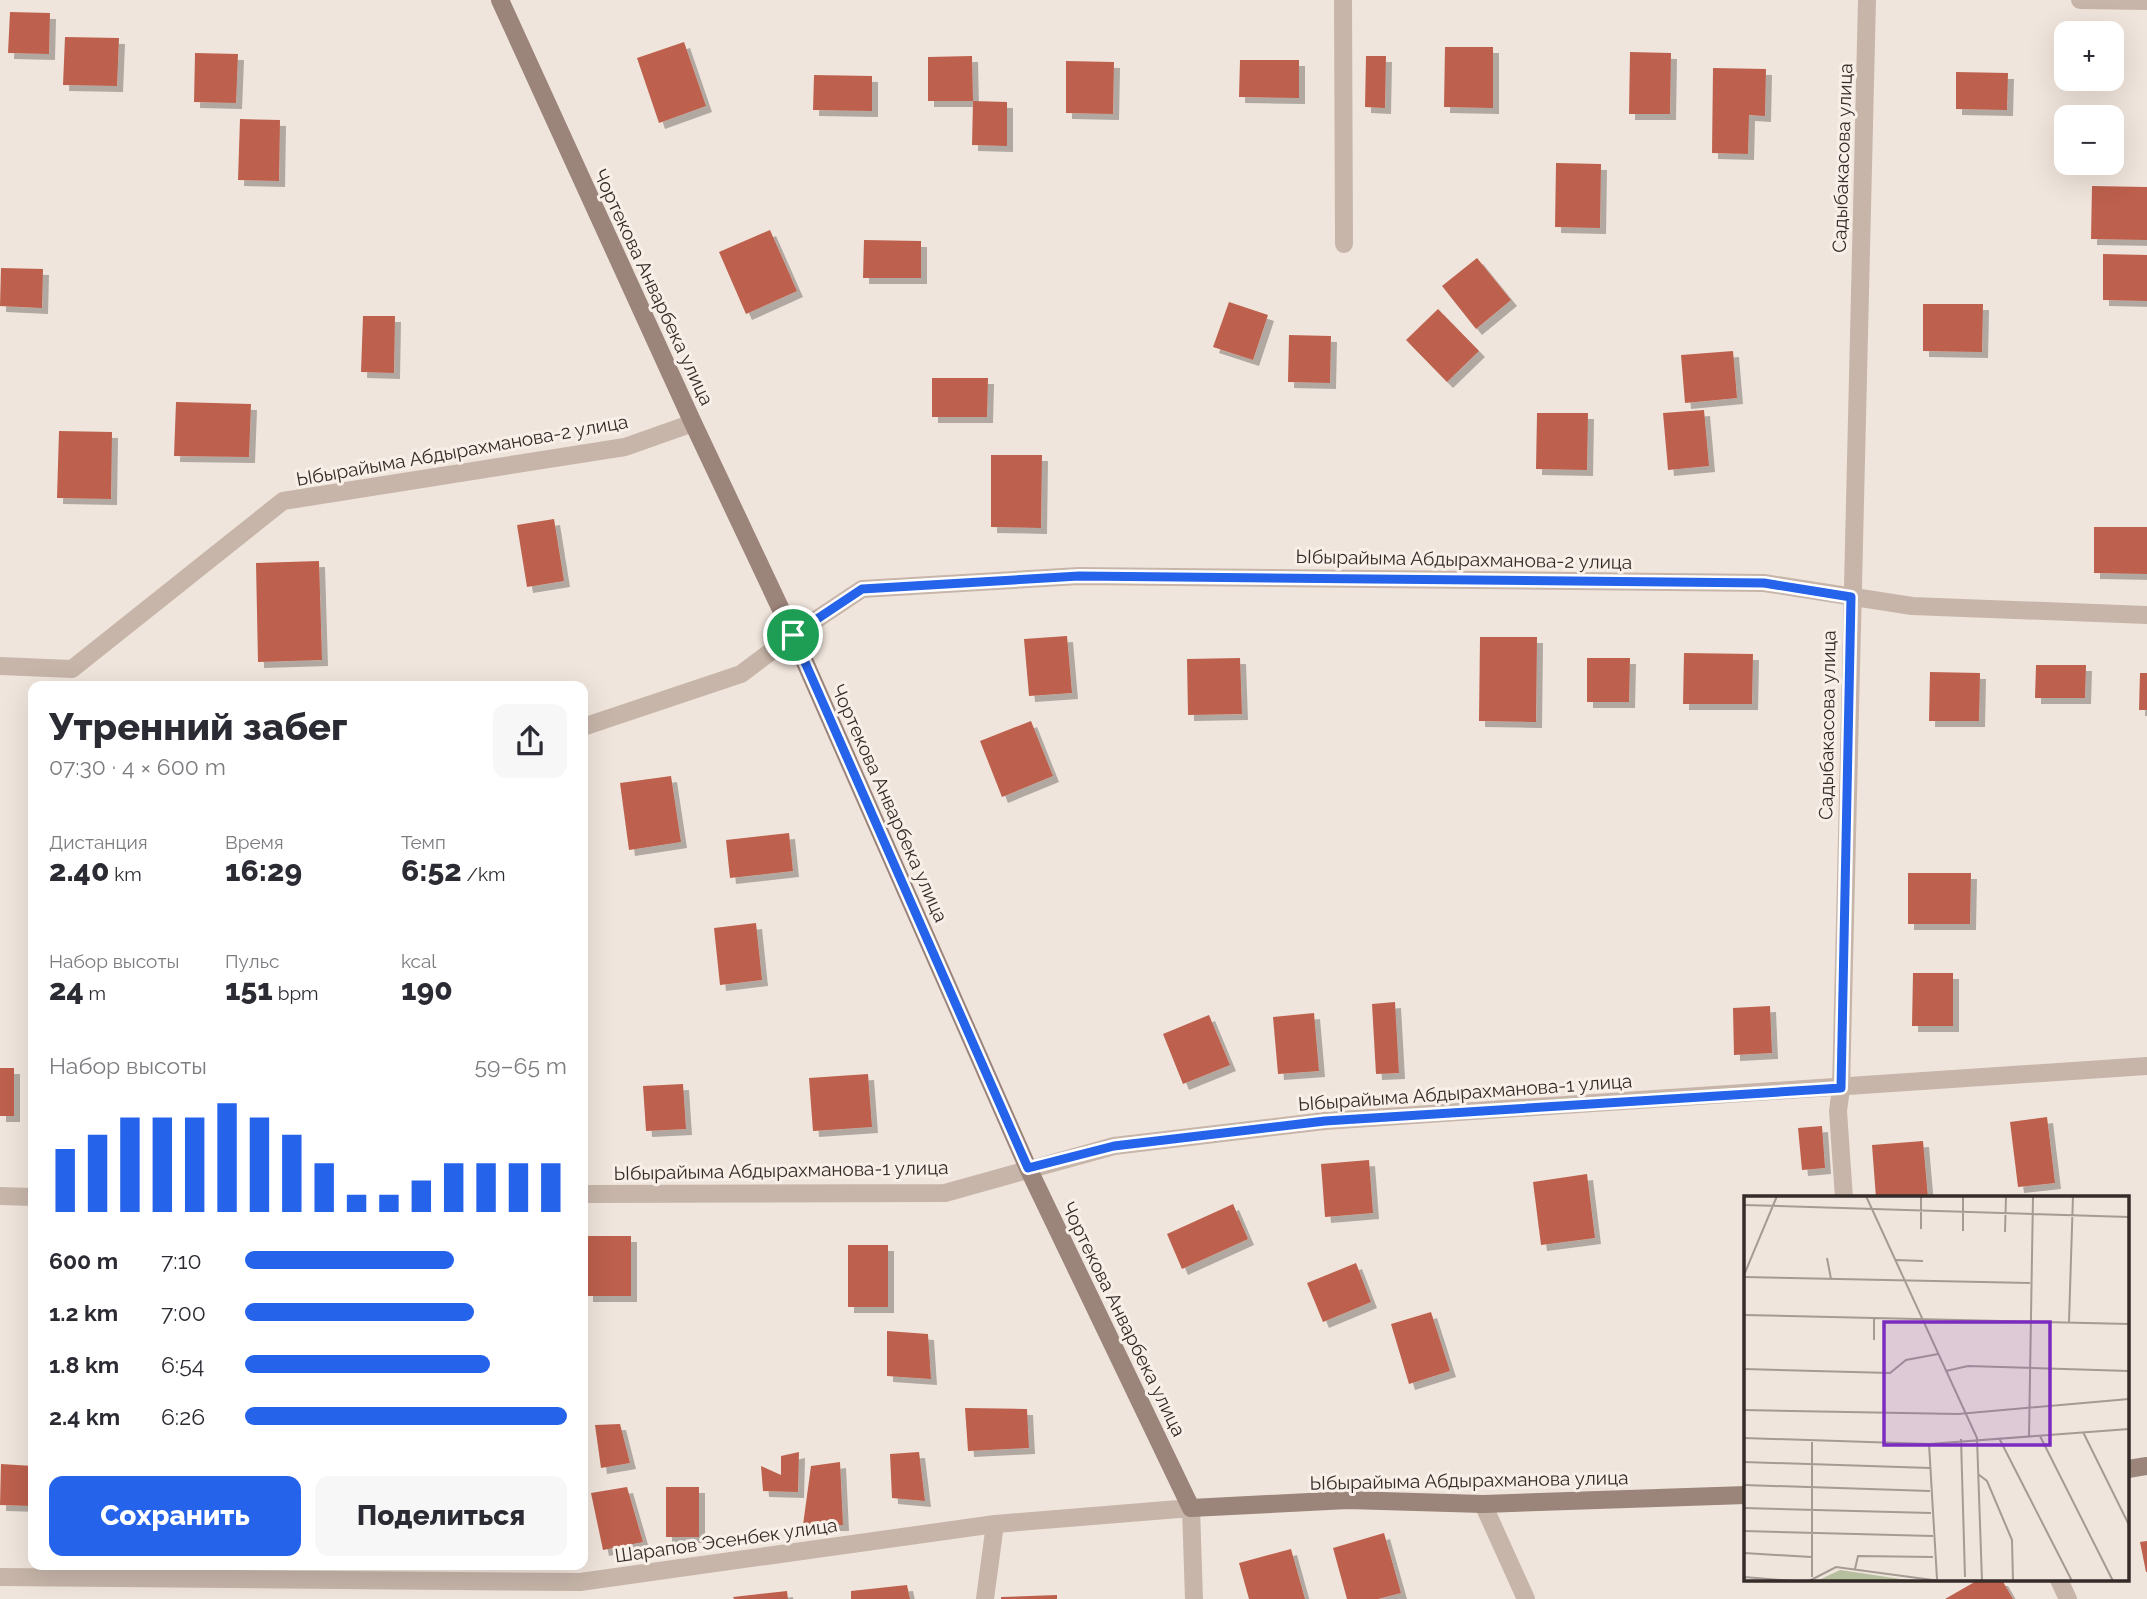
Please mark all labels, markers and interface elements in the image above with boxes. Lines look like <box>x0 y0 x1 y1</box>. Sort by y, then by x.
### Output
map controls <box>2054 21 2124 175</box>
button: + <box>2054 21 2124 91</box>
street label: Садыбакасова улица <box>1828 63 1856 253</box>
button: − <box>2054 105 2124 175</box>
street label: Чортекова Анварбека улица <box>589 165 719 409</box>
street label: Ыбырайыма Абдырахманова-2 улица <box>294 410 630 490</box>
street label: Ыбырайыма Абдырахманова-2 улица <box>1296 545 1632 573</box>
pin <box>763 605 823 665</box>
icon: arrive <box>774 616 812 654</box>
street label: Садыбакасова улица <box>1814 630 1840 820</box>
street label: Чортекова Анварбека улица <box>827 681 953 925</box>
text: Утренний забег <box>49 704 347 749</box>
button: share <box>493 704 567 778</box>
text: 07:30 · 4 × 600 m <box>49 753 226 780</box>
text: Дистанция <box>49 831 148 853</box>
text: Время <box>225 831 284 853</box>
text: Темп <box>401 831 446 853</box>
text: 2.40 <box>49 853 109 888</box>
text: 16:29 <box>225 853 302 888</box>
text: 6:52 <box>401 853 462 888</box>
text: km <box>109 863 142 885</box>
text: /km <box>462 863 505 885</box>
text: Набор высоты <box>49 950 179 972</box>
text: Пульс <box>225 950 279 972</box>
text: kcal <box>401 950 437 972</box>
text: 24 <box>49 972 84 1007</box>
text: 151 <box>225 972 273 1007</box>
text: 190 <box>401 972 453 1007</box>
text: m <box>84 982 106 1004</box>
text: bpm <box>273 982 319 1004</box>
text: Набор высоты <box>49 1052 207 1079</box>
text: 59–65 m <box>474 1052 567 1079</box>
street label: Ыбырайыма Абдырахманова-1 улица <box>1297 1069 1633 1115</box>
street label: Ыбырайыма Абдырахманова-1 улица <box>613 1156 949 1184</box>
inset map <box>1744 1196 2130 1582</box>
street label: Чортекова Анварбека улица <box>1058 1198 1190 1440</box>
text: 600 m <box>49 1247 118 1274</box>
text: 7:10 <box>161 1247 202 1274</box>
text: 1.2 km <box>49 1299 118 1326</box>
text: 7:00 <box>161 1299 206 1326</box>
text: 1.8 km <box>49 1351 119 1378</box>
text: 6:54 <box>161 1351 204 1378</box>
text: 2.4 km <box>49 1403 120 1430</box>
text: 6:26 <box>161 1403 205 1430</box>
street label: Ыбырайыма Абдырахманова улица <box>1309 1466 1629 1494</box>
button: Сохранить <box>49 1476 301 1556</box>
button: Поделиться <box>315 1476 567 1556</box>
street label: Шарапов Эсенбек улица <box>613 1513 839 1567</box>

